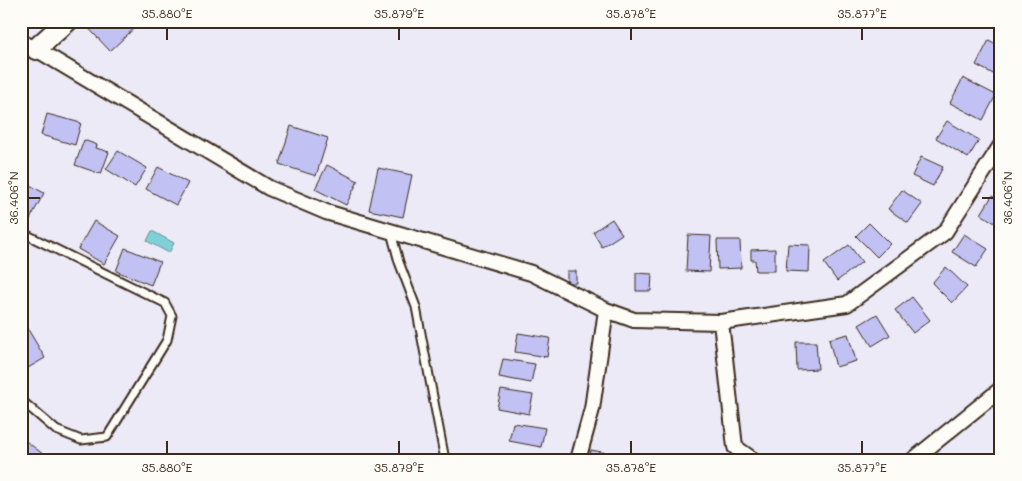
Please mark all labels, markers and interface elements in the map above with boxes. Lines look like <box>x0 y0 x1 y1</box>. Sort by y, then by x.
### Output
text: 35.880°E <box>141 5 193 21</box>
text: 35.879°E <box>374 5 424 21</box>
text: 35.878°E <box>606 5 656 21</box>
text: 35.877°E <box>837 5 887 21</box>
text: 36.406°N <box>5 171 21 225</box>
text: 36.406°N <box>999 171 1015 225</box>
text: 35.880°E <box>141 459 193 475</box>
text: 35.879°E <box>374 459 424 475</box>
text: 35.878°E <box>606 459 656 475</box>
text: 35.877°E <box>837 459 887 475</box>

